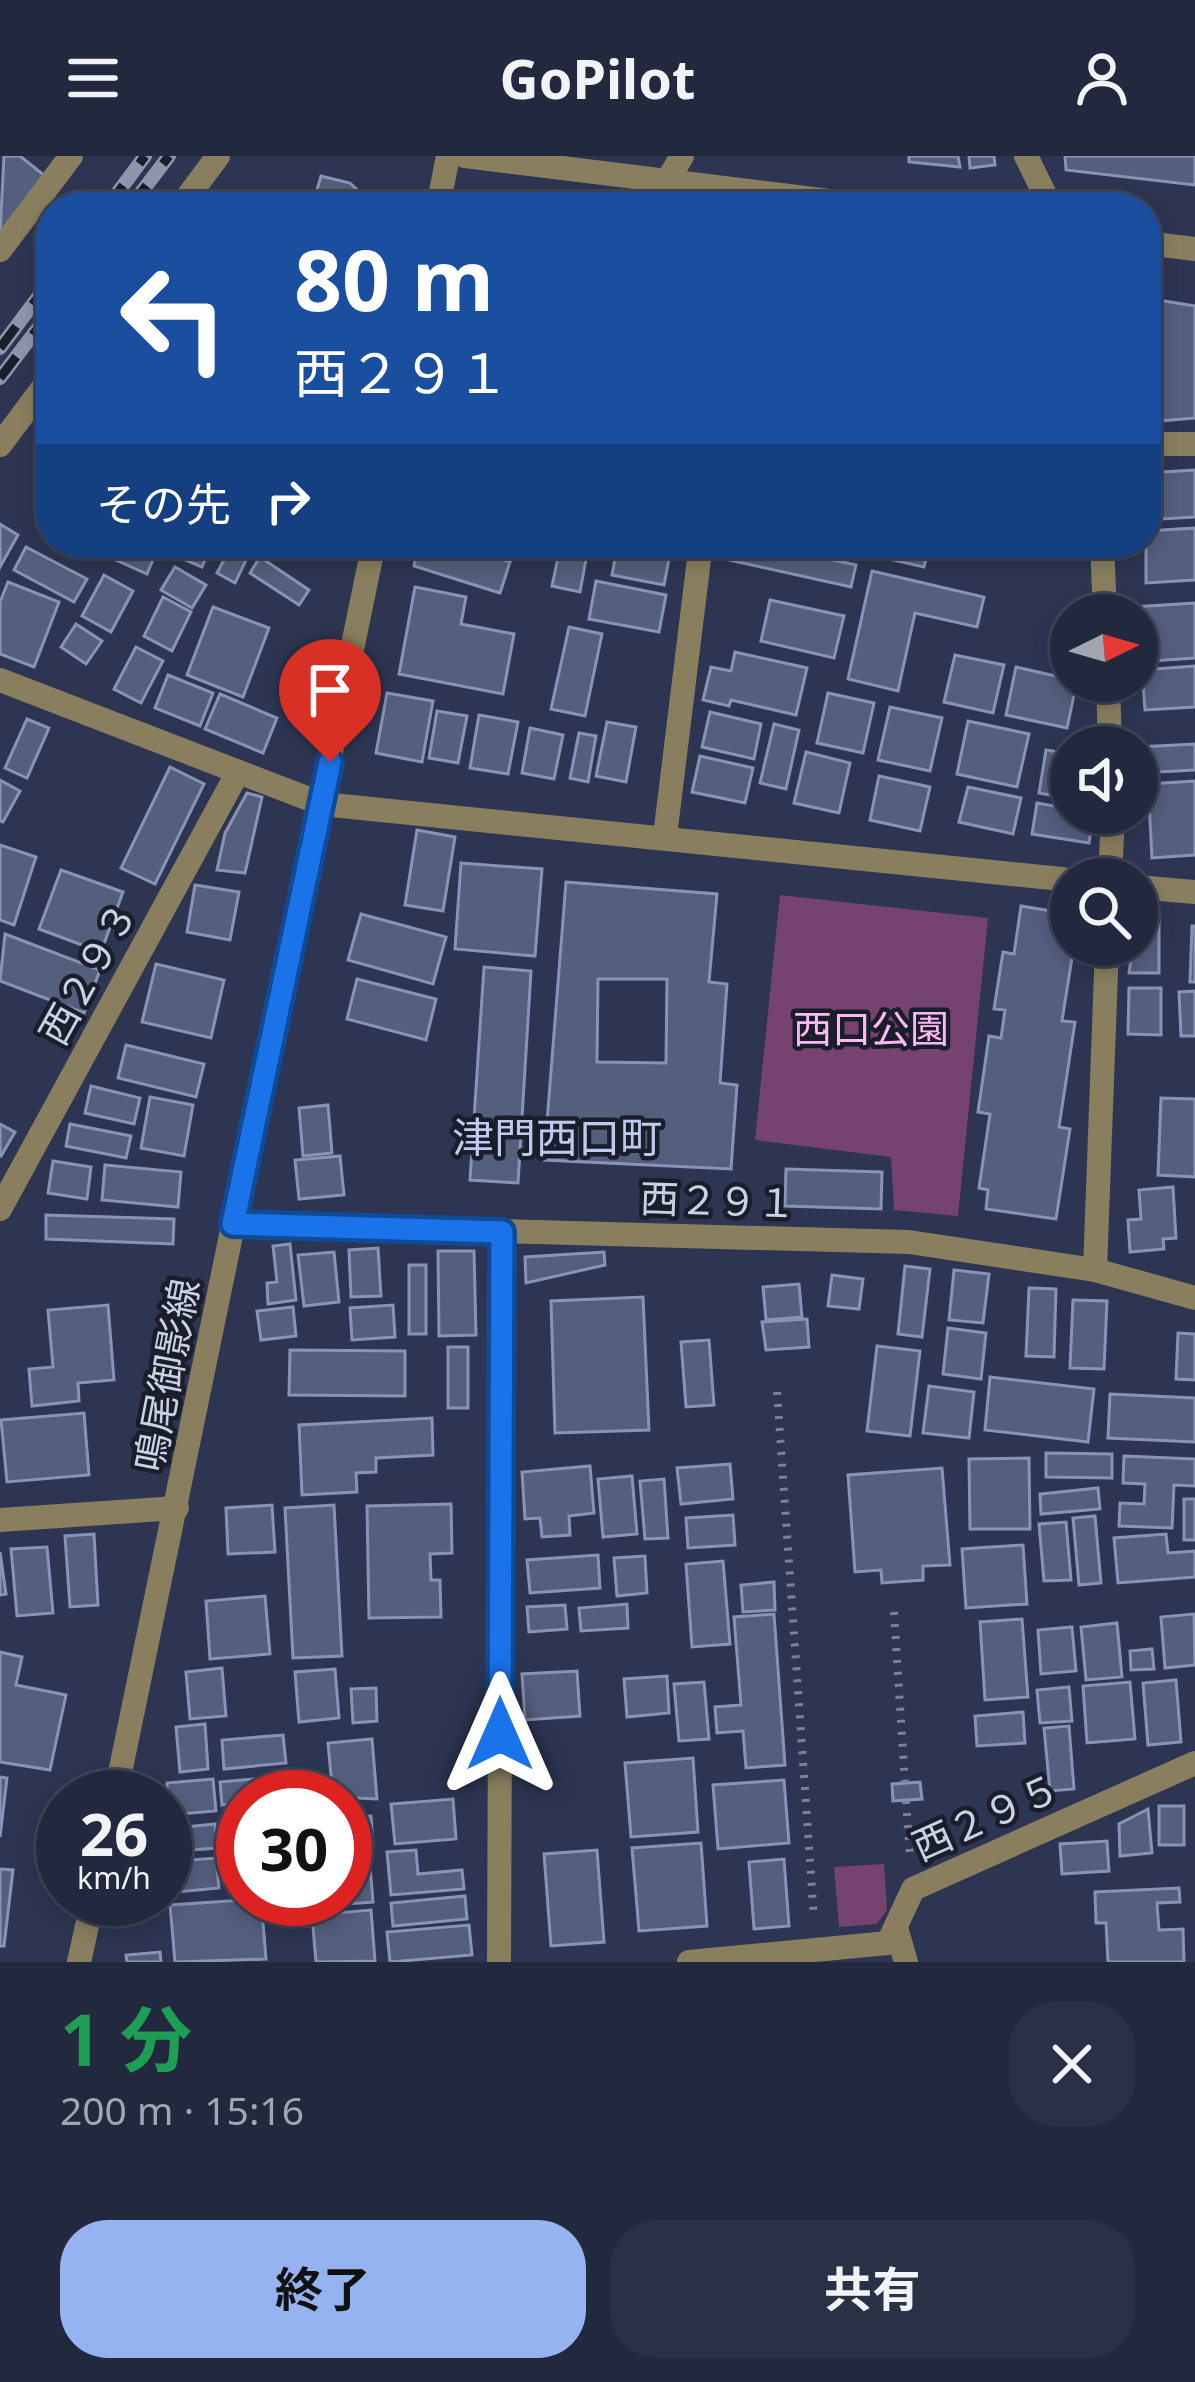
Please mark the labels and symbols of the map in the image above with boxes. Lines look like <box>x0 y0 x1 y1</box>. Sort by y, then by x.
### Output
north arrow <box>1050 594 1158 702</box>
pin <box>279 639 381 762</box>
street label: 西２９３ <box>26 891 148 1053</box>
park label: 西口公園 <box>793 1001 949 1054</box>
district label: 津門西口町 <box>452 1108 662 1165</box>
street label: 西２９１ <box>639 1170 797 1229</box>
street label: 鳴尾御影線 <box>121 1274 210 1475</box>
position arrow <box>437 1671 563 1797</box>
street label: 西２９５ <box>903 1760 1067 1872</box>
speed limit sign: 30 <box>216 1770 372 1926</box>

